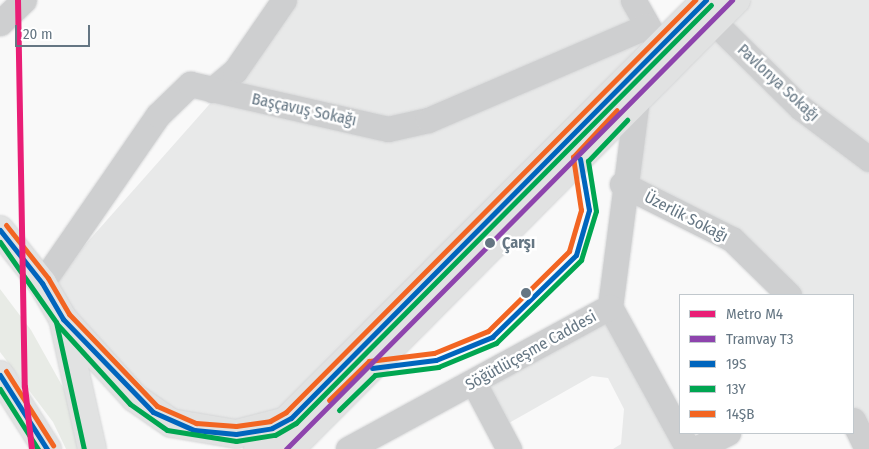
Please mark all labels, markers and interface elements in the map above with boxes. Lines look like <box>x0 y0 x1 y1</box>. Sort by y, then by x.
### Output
scale bar <box>18 15 92 47</box>
text: 20 m <box>23 25 53 43</box>
street label: Pavlonya Sokağı <box>733 40 823 126</box>
street label: Başçavuş Sokağı <box>250 90 358 130</box>
street label: Üzerlik Sokağı <box>641 188 731 246</box>
place label: Çarşı <box>502 233 535 253</box>
marker: Çarşı <box>482 235 498 251</box>
unlabelled marker <box>521 288 531 298</box>
legend <box>679 294 854 434</box>
text: Metro M4 <box>726 305 783 323</box>
street label: Söğütlüçeşme Caddesi <box>462 307 600 395</box>
text: Tramvay T3 <box>726 330 794 348</box>
text: 19S <box>726 355 746 373</box>
text: 13Y <box>726 380 746 398</box>
text: 14ŞB <box>726 405 754 423</box>

